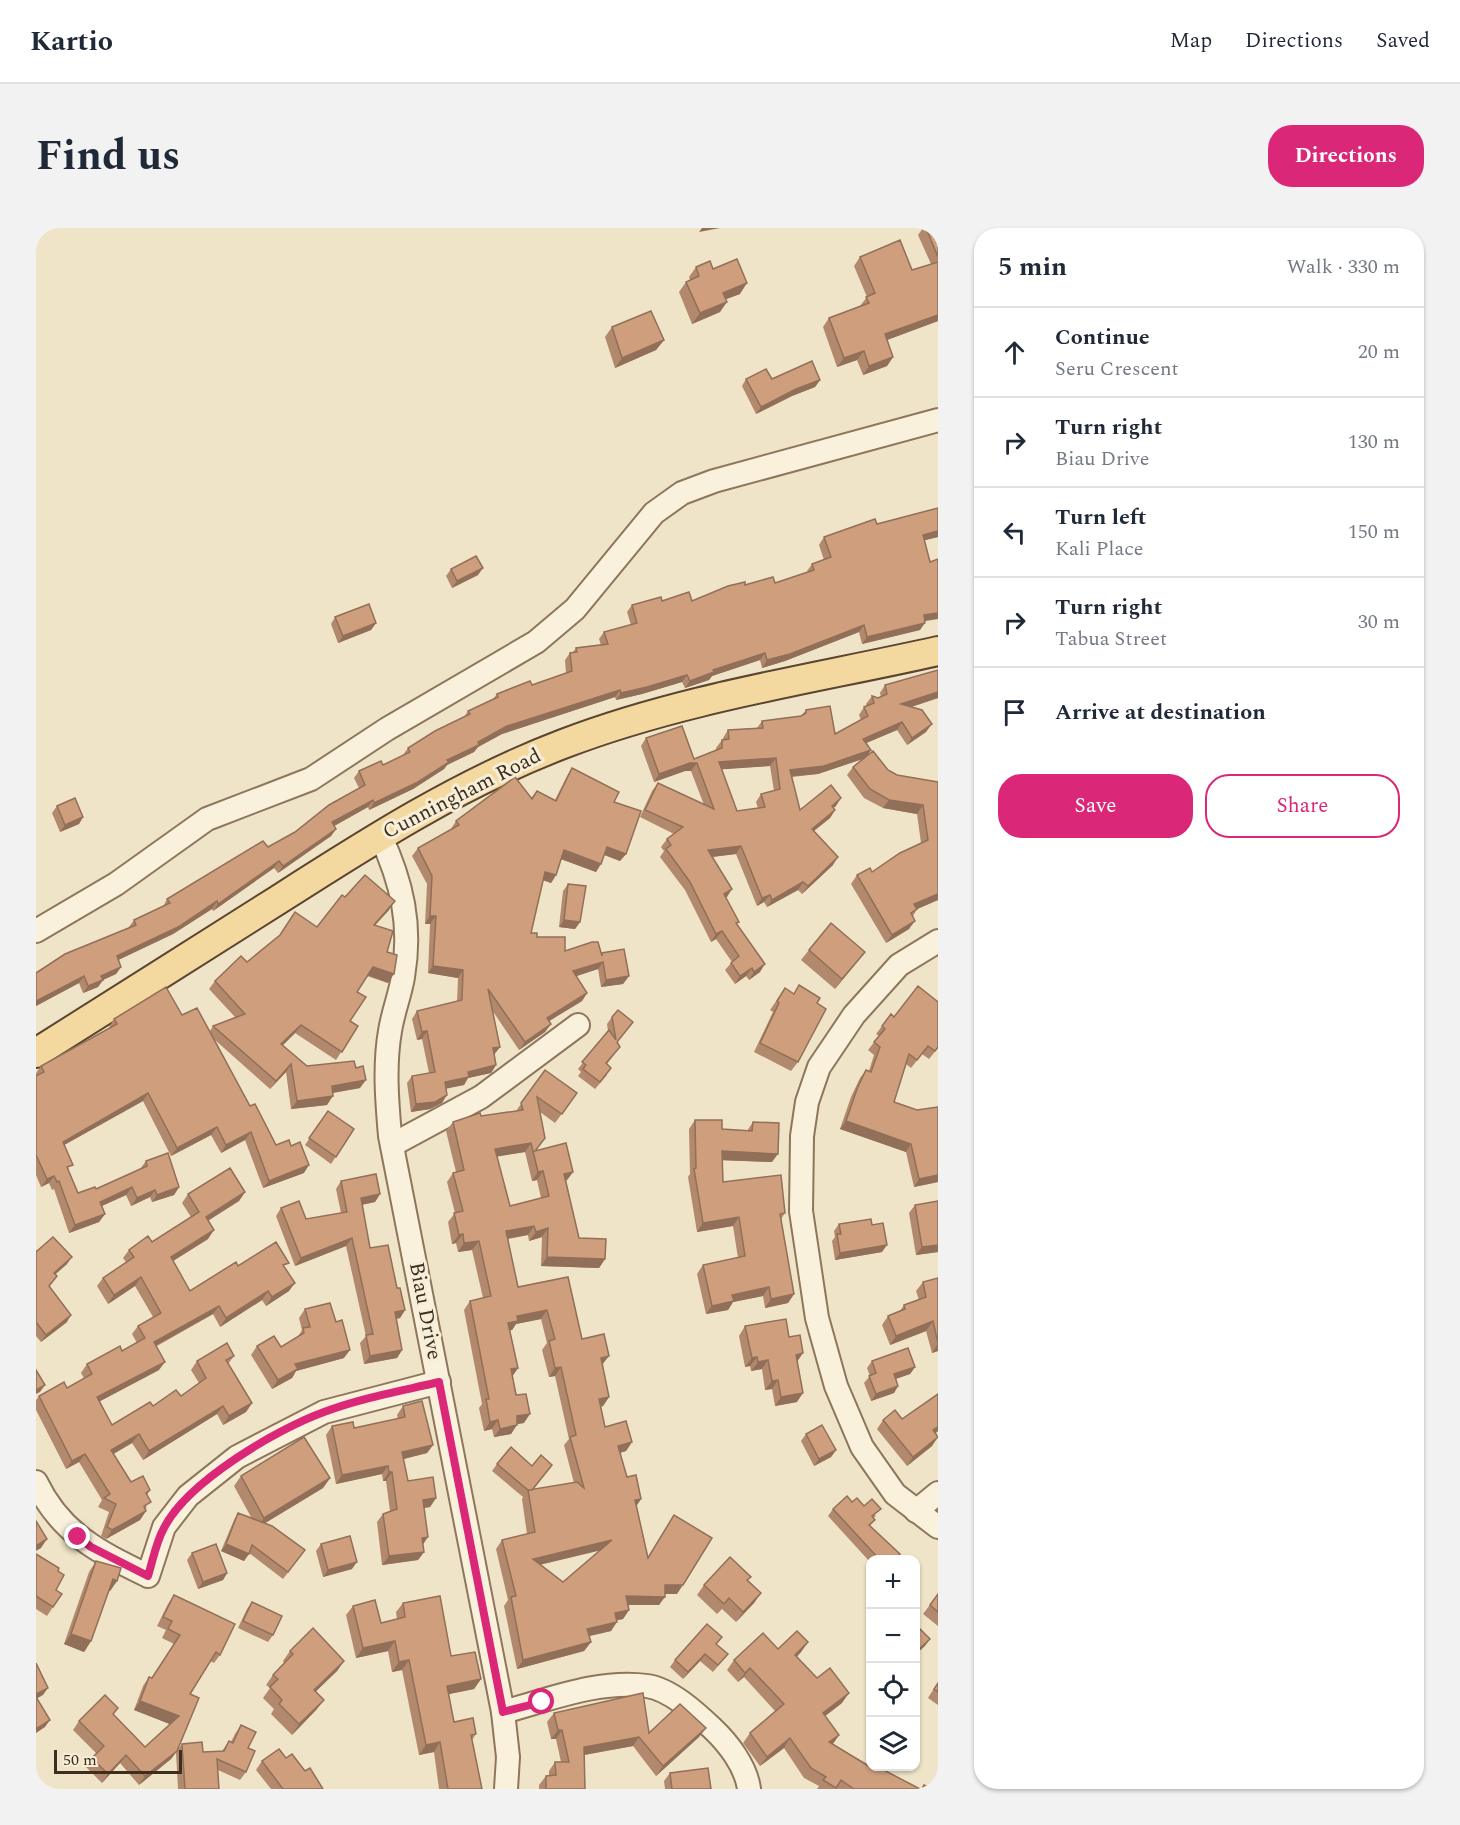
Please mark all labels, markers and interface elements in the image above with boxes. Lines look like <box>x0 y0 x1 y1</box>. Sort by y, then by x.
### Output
text: Kartio <box>30 20 113 63</box>
text: Map <box>1170 25 1212 57</box>
text: Directions <box>1245 25 1343 57</box>
text: Saved <box>1376 25 1430 57</box>
text: Find us <box>36 125 180 188</box>
button: Directions <box>1268 125 1424 187</box>
text: 5 min <box>998 247 1067 287</box>
text: Walk · 330 m <box>1287 252 1400 282</box>
text: Continue <box>1055 321 1150 354</box>
icon: ahead <box>998 336 1031 369</box>
text: 20 m <box>1358 337 1400 367</box>
text: Seru Crescent <box>1055 354 1179 384</box>
text: Turn right <box>1055 411 1162 444</box>
icon: right <box>998 426 1031 459</box>
text: 130 m <box>1348 427 1400 457</box>
text: Biau Drive <box>1055 444 1149 474</box>
text: Turn left <box>1055 501 1147 534</box>
icon: left <box>998 516 1031 549</box>
text: 150 m <box>1348 517 1400 547</box>
text: Kali Place <box>1055 534 1143 564</box>
text: Turn right <box>1055 591 1162 624</box>
icon: right <box>998 606 1031 639</box>
text: 30 m <box>1358 607 1400 637</box>
text: Tabua Street <box>1055 624 1167 654</box>
icon: arrive <box>998 696 1031 729</box>
text: Arrive at destination <box>1055 696 1266 729</box>
street label: Cunningham Road <box>377 740 547 848</box>
button: Save <box>998 774 1193 838</box>
button: Share <box>1205 774 1400 838</box>
street label: Biau Drive <box>400 1259 450 1363</box>
route end <box>64 1523 90 1549</box>
map controls <box>866 1555 920 1771</box>
button: + <box>866 1555 920 1609</box>
button: − <box>866 1609 920 1663</box>
button: locate <box>866 1663 920 1717</box>
route start <box>528 1688 554 1714</box>
button: layers <box>866 1717 920 1771</box>
scale bar <box>54 1747 182 1774</box>
text: 50 m <box>63 1748 97 1772</box>

